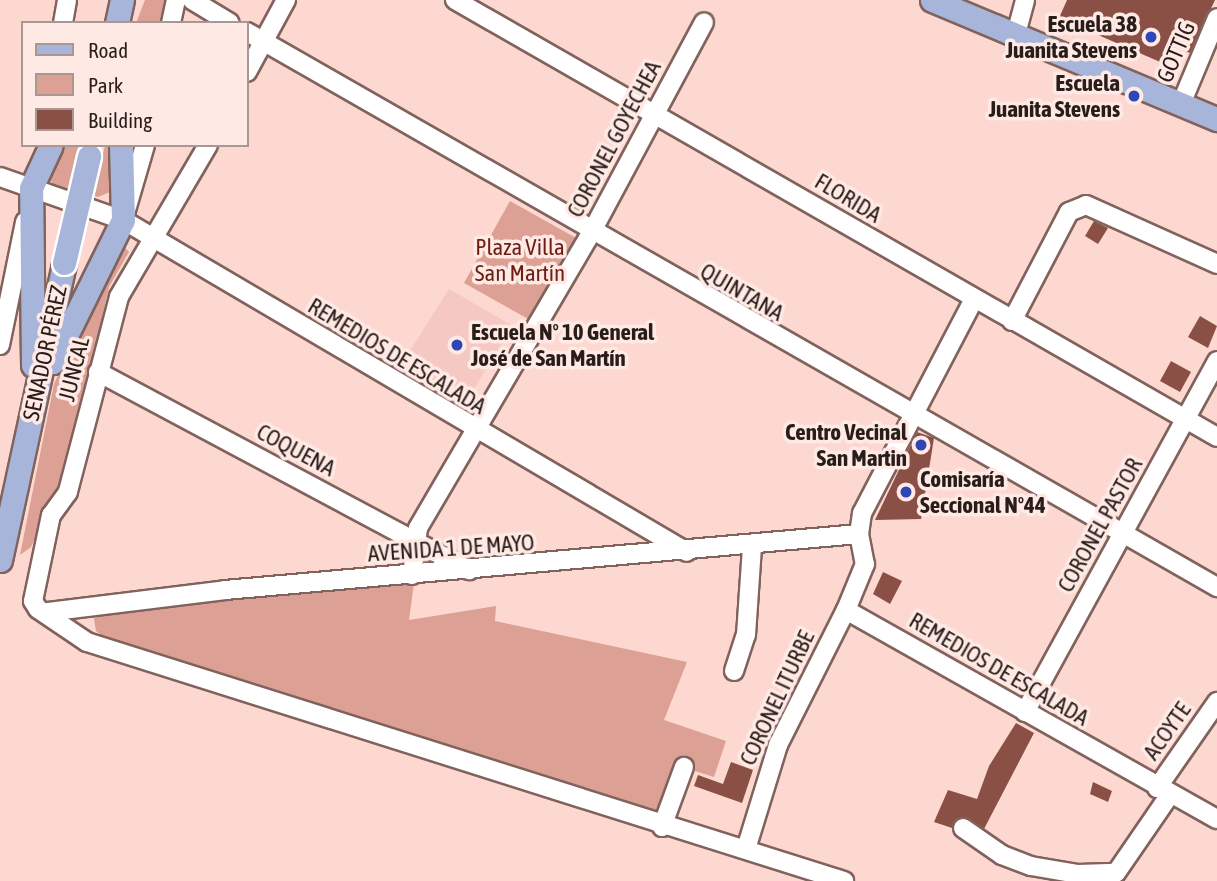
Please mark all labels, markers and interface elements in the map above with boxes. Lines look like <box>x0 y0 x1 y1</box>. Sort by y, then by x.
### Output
place label: Escuela 38 Juanita Stevens <box>1006 10 1137 64</box>
street label: GOTTIG <box>1151 17 1201 87</box>
legend <box>21 21 248 147</box>
marker: Escuela 38 Juanita Stevens <box>1143 29 1159 45</box>
text: Road <box>88 38 128 62</box>
street label: CORONEL GOYECHEA <box>561 56 667 222</box>
place label: Escuela Juanita Stevens <box>989 69 1120 123</box>
text: Park <box>88 73 123 97</box>
marker: Escuela Juanita Stevens <box>1126 88 1142 104</box>
text: Building <box>88 108 152 132</box>
street label: FLORIDA <box>810 167 886 229</box>
park label: Plaza Villa San Martín <box>475 233 565 287</box>
street label: QUINTANA <box>695 257 789 327</box>
street label: SENADOR PÉREZ <box>17 283 73 423</box>
street label: REMEDIOS DE ESCALADA <box>303 292 491 420</box>
place label: Escuela N° 10 General José de San Martín <box>471 318 654 372</box>
street label: JUNCAL <box>53 334 95 404</box>
marker: Escuela N° 10 General José de San Martín <box>449 337 465 353</box>
street label: COQUENA <box>252 418 340 482</box>
place label: Centro Vecinal San Martin <box>785 418 907 472</box>
marker: Centro Vecinal San Martin <box>913 437 929 453</box>
street label: CORONEL PASTOR <box>1052 453 1148 597</box>
place label: Comisaría Seccional N°44 <box>920 465 1046 519</box>
marker: Comisaría Seccional N°44 <box>898 484 914 500</box>
street label: AVENIDA 1 DE MAYO <box>367 528 535 568</box>
street label: REMEDIOS DE ESCALADA <box>904 606 1094 732</box>
street label: CORONEL ITURBE <box>734 626 820 770</box>
street label: ACOYTE <box>1137 697 1197 765</box>

